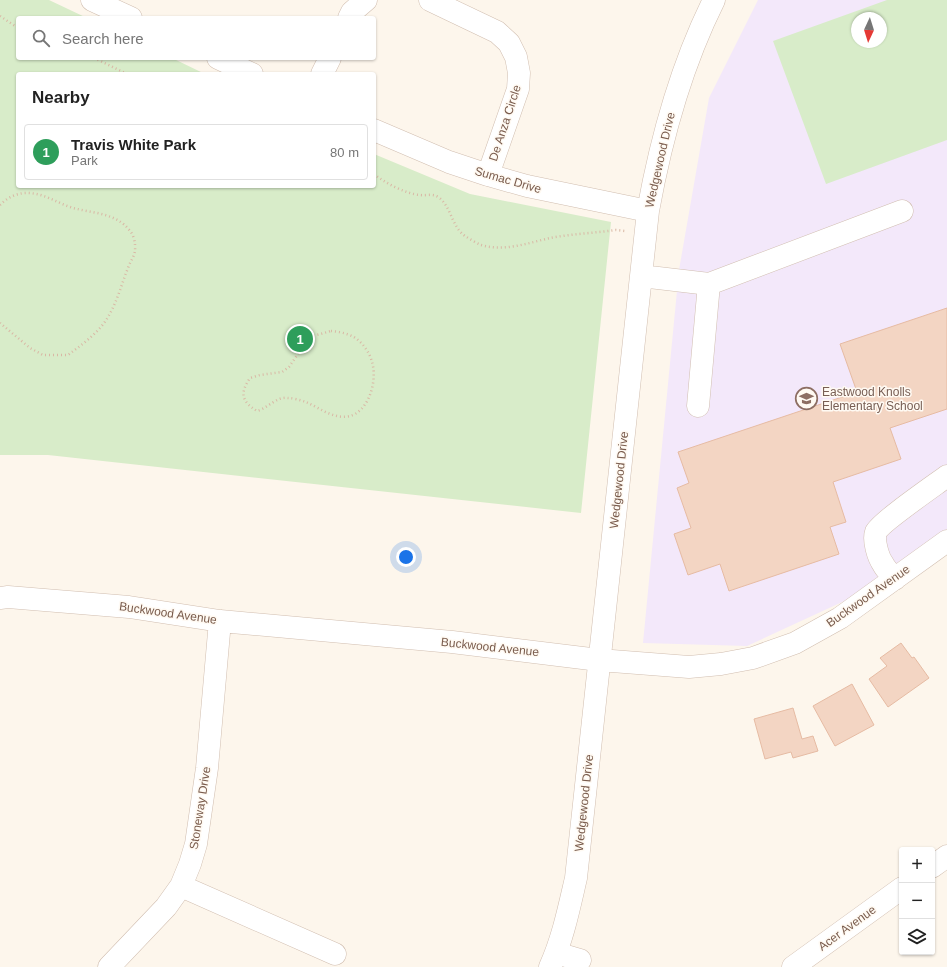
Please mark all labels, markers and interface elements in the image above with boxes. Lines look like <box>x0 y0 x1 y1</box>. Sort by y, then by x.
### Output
north arrow <box>851 12 887 48</box>
search box <box>16 16 376 60</box>
icon: search <box>30 27 52 49</box>
text: Search here <box>62 30 144 47</box>
street label: De Anza Circle <box>486 83 524 163</box>
text: Nearby <box>32 88 90 107</box>
street label: Wedgewood Drive <box>642 110 678 209</box>
text: Travis White Park <box>71 136 196 153</box>
text: 1 <box>42 145 50 160</box>
text: 80 m <box>330 145 359 160</box>
text: Park <box>71 153 98 168</box>
street label: Sumac Drive <box>473 164 543 196</box>
pin: 1 <box>287 324 313 354</box>
place label: Eastwood Knolls Elementary School <box>822 385 923 413</box>
school or university icon: Eastwood Knolls Elementary School <box>794 386 820 412</box>
street label: Wedgewood Drive <box>607 430 631 529</box>
your location <box>396 547 416 567</box>
street label: Buckwood Avenue <box>824 562 913 630</box>
street label: Buckwood Avenue <box>118 599 218 627</box>
street label: Buckwood Avenue <box>440 635 540 659</box>
street label: Wedgewood Drive <box>572 753 596 852</box>
street label: Stoneway Drive <box>187 765 214 851</box>
map controls <box>899 847 935 955</box>
button: + <box>899 847 935 883</box>
button: − <box>899 883 935 919</box>
street label: Acer Avenue <box>815 902 879 954</box>
button: layers <box>899 919 935 955</box>

